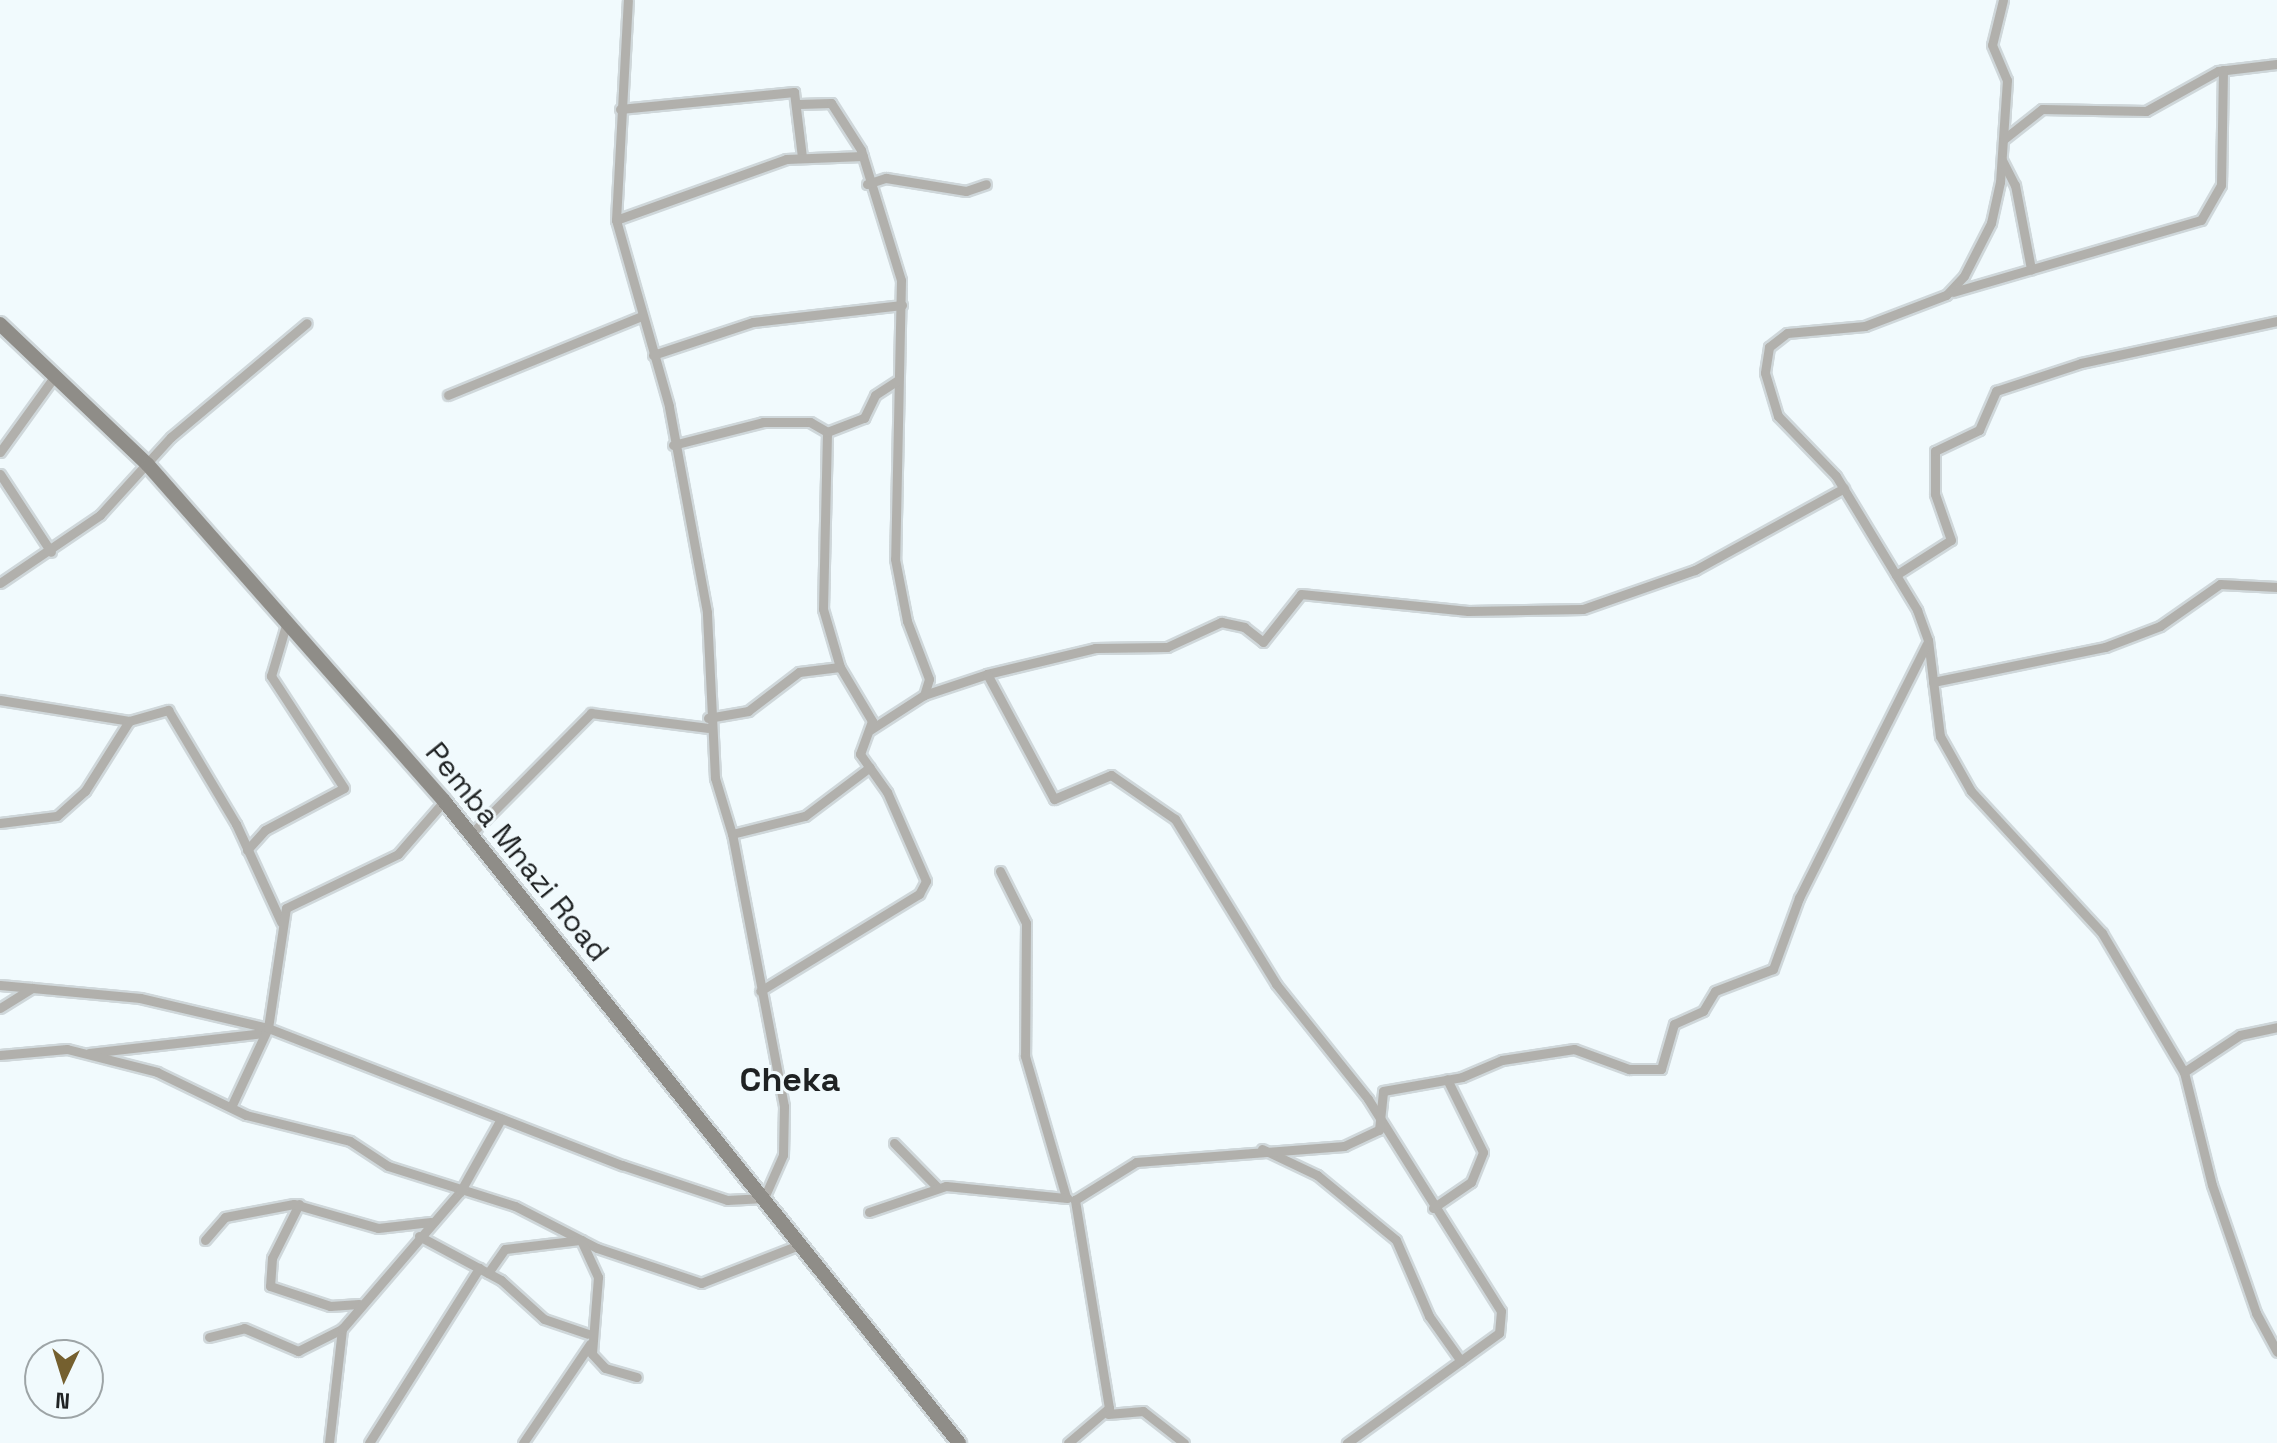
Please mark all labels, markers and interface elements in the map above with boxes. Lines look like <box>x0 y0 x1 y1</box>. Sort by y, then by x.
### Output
street label: Pemba Mnazi Road <box>418 735 616 969</box>
district label: Cheka <box>740 1060 840 1100</box>
north arrow <box>24 1339 104 1419</box>
text: N <box>54 1386 71 1415</box>

